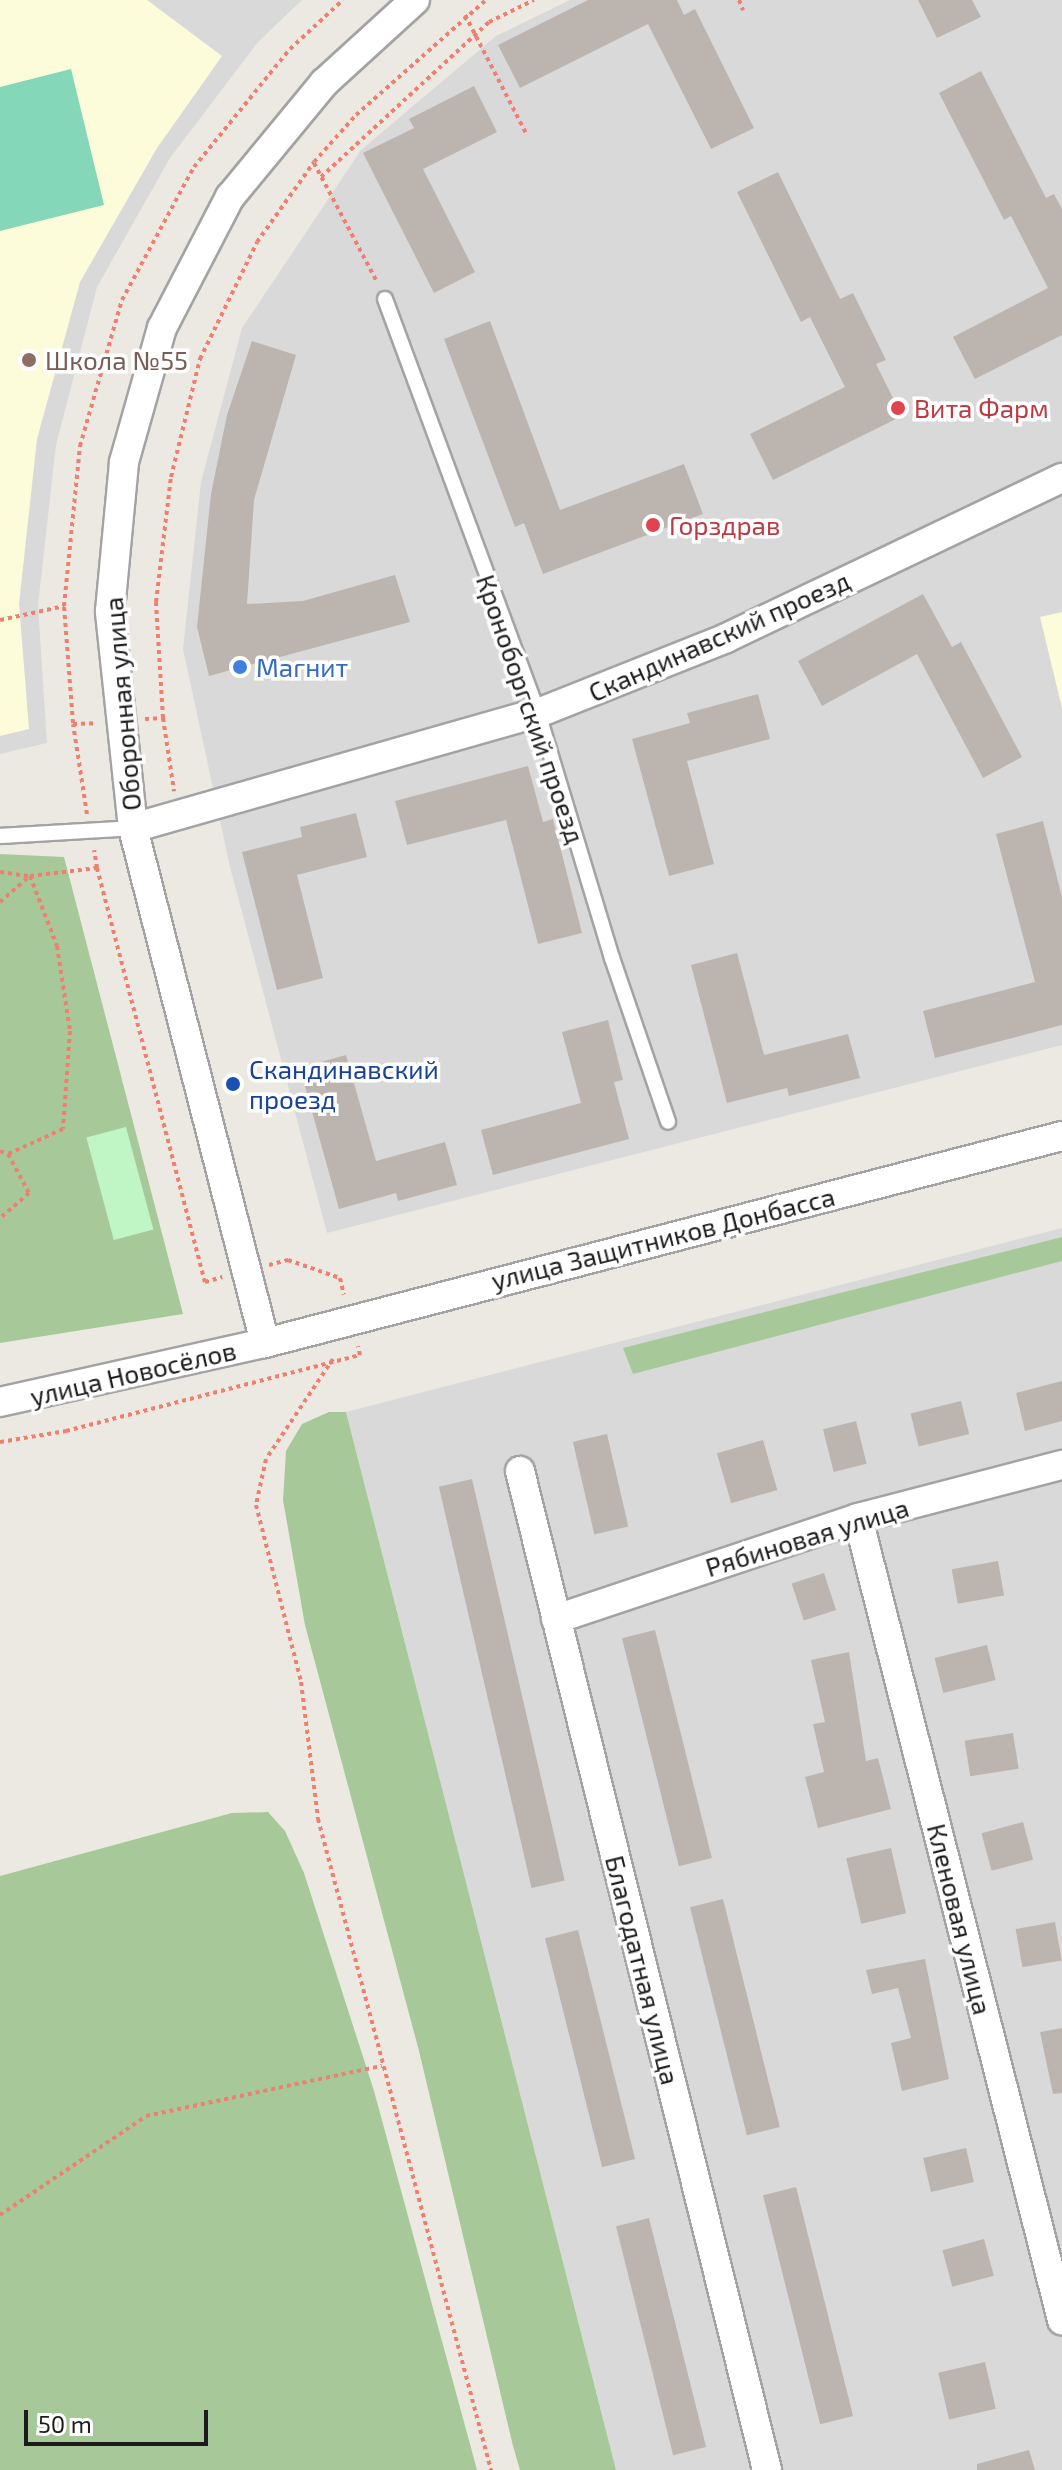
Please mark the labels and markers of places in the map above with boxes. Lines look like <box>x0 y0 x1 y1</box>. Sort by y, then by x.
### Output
place label: Школа №55 <box>45 344 188 376</box>
marker: Школа №55 <box>20 351 38 369</box>
place label: Вита Фарм <box>914 392 1049 424</box>
marker: Вита Фарм <box>889 399 907 417</box>
place label: Горздрав <box>669 509 780 541</box>
marker: Горздрав <box>644 516 662 534</box>
place label: Магнит <box>256 651 348 683</box>
marker: Магнит <box>231 658 249 676</box>
place label: Скандинавский проезд <box>249 1053 439 1114</box>
marker: Скандинавский проезд <box>224 1075 242 1093</box>

